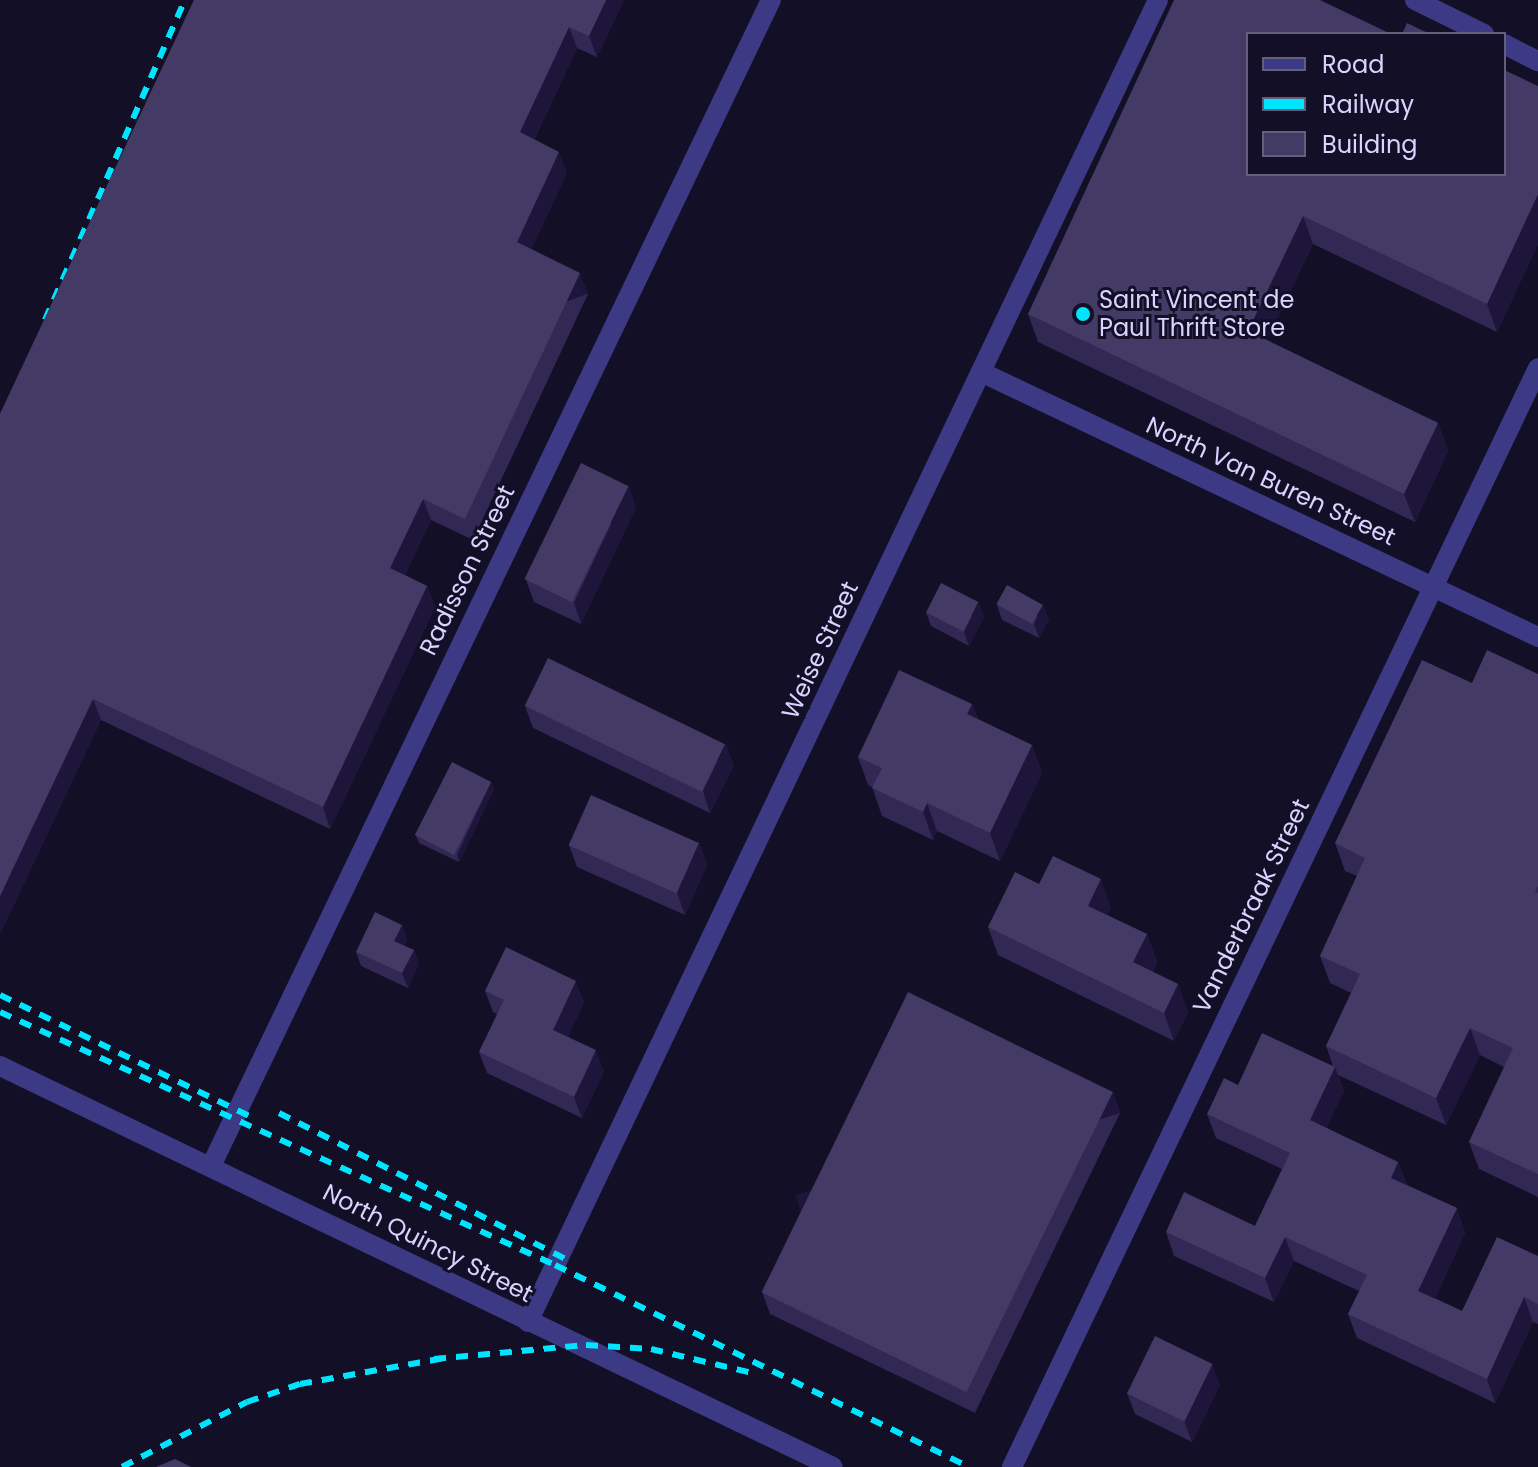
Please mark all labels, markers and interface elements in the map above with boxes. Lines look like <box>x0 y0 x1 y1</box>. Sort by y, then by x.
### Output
legend <box>1246 32 1506 176</box>
text: Road <box>1322 48 1384 81</box>
text: Railway <box>1322 88 1414 121</box>
text: Building <box>1322 128 1418 161</box>
place label: Saint Vincent de Paul Thrift Store <box>1099 286 1294 342</box>
marker: Saint Vincent de Paul Thrift Store <box>1074 305 1092 323</box>
street label: North Van Buren Street <box>1142 411 1400 551</box>
street label: Radisson Street <box>413 480 521 660</box>
street label: Weise Street <box>776 577 864 723</box>
street label: Vanderbraak Street <box>1187 794 1315 1018</box>
street label: North Quincy Street <box>318 1178 538 1308</box>

